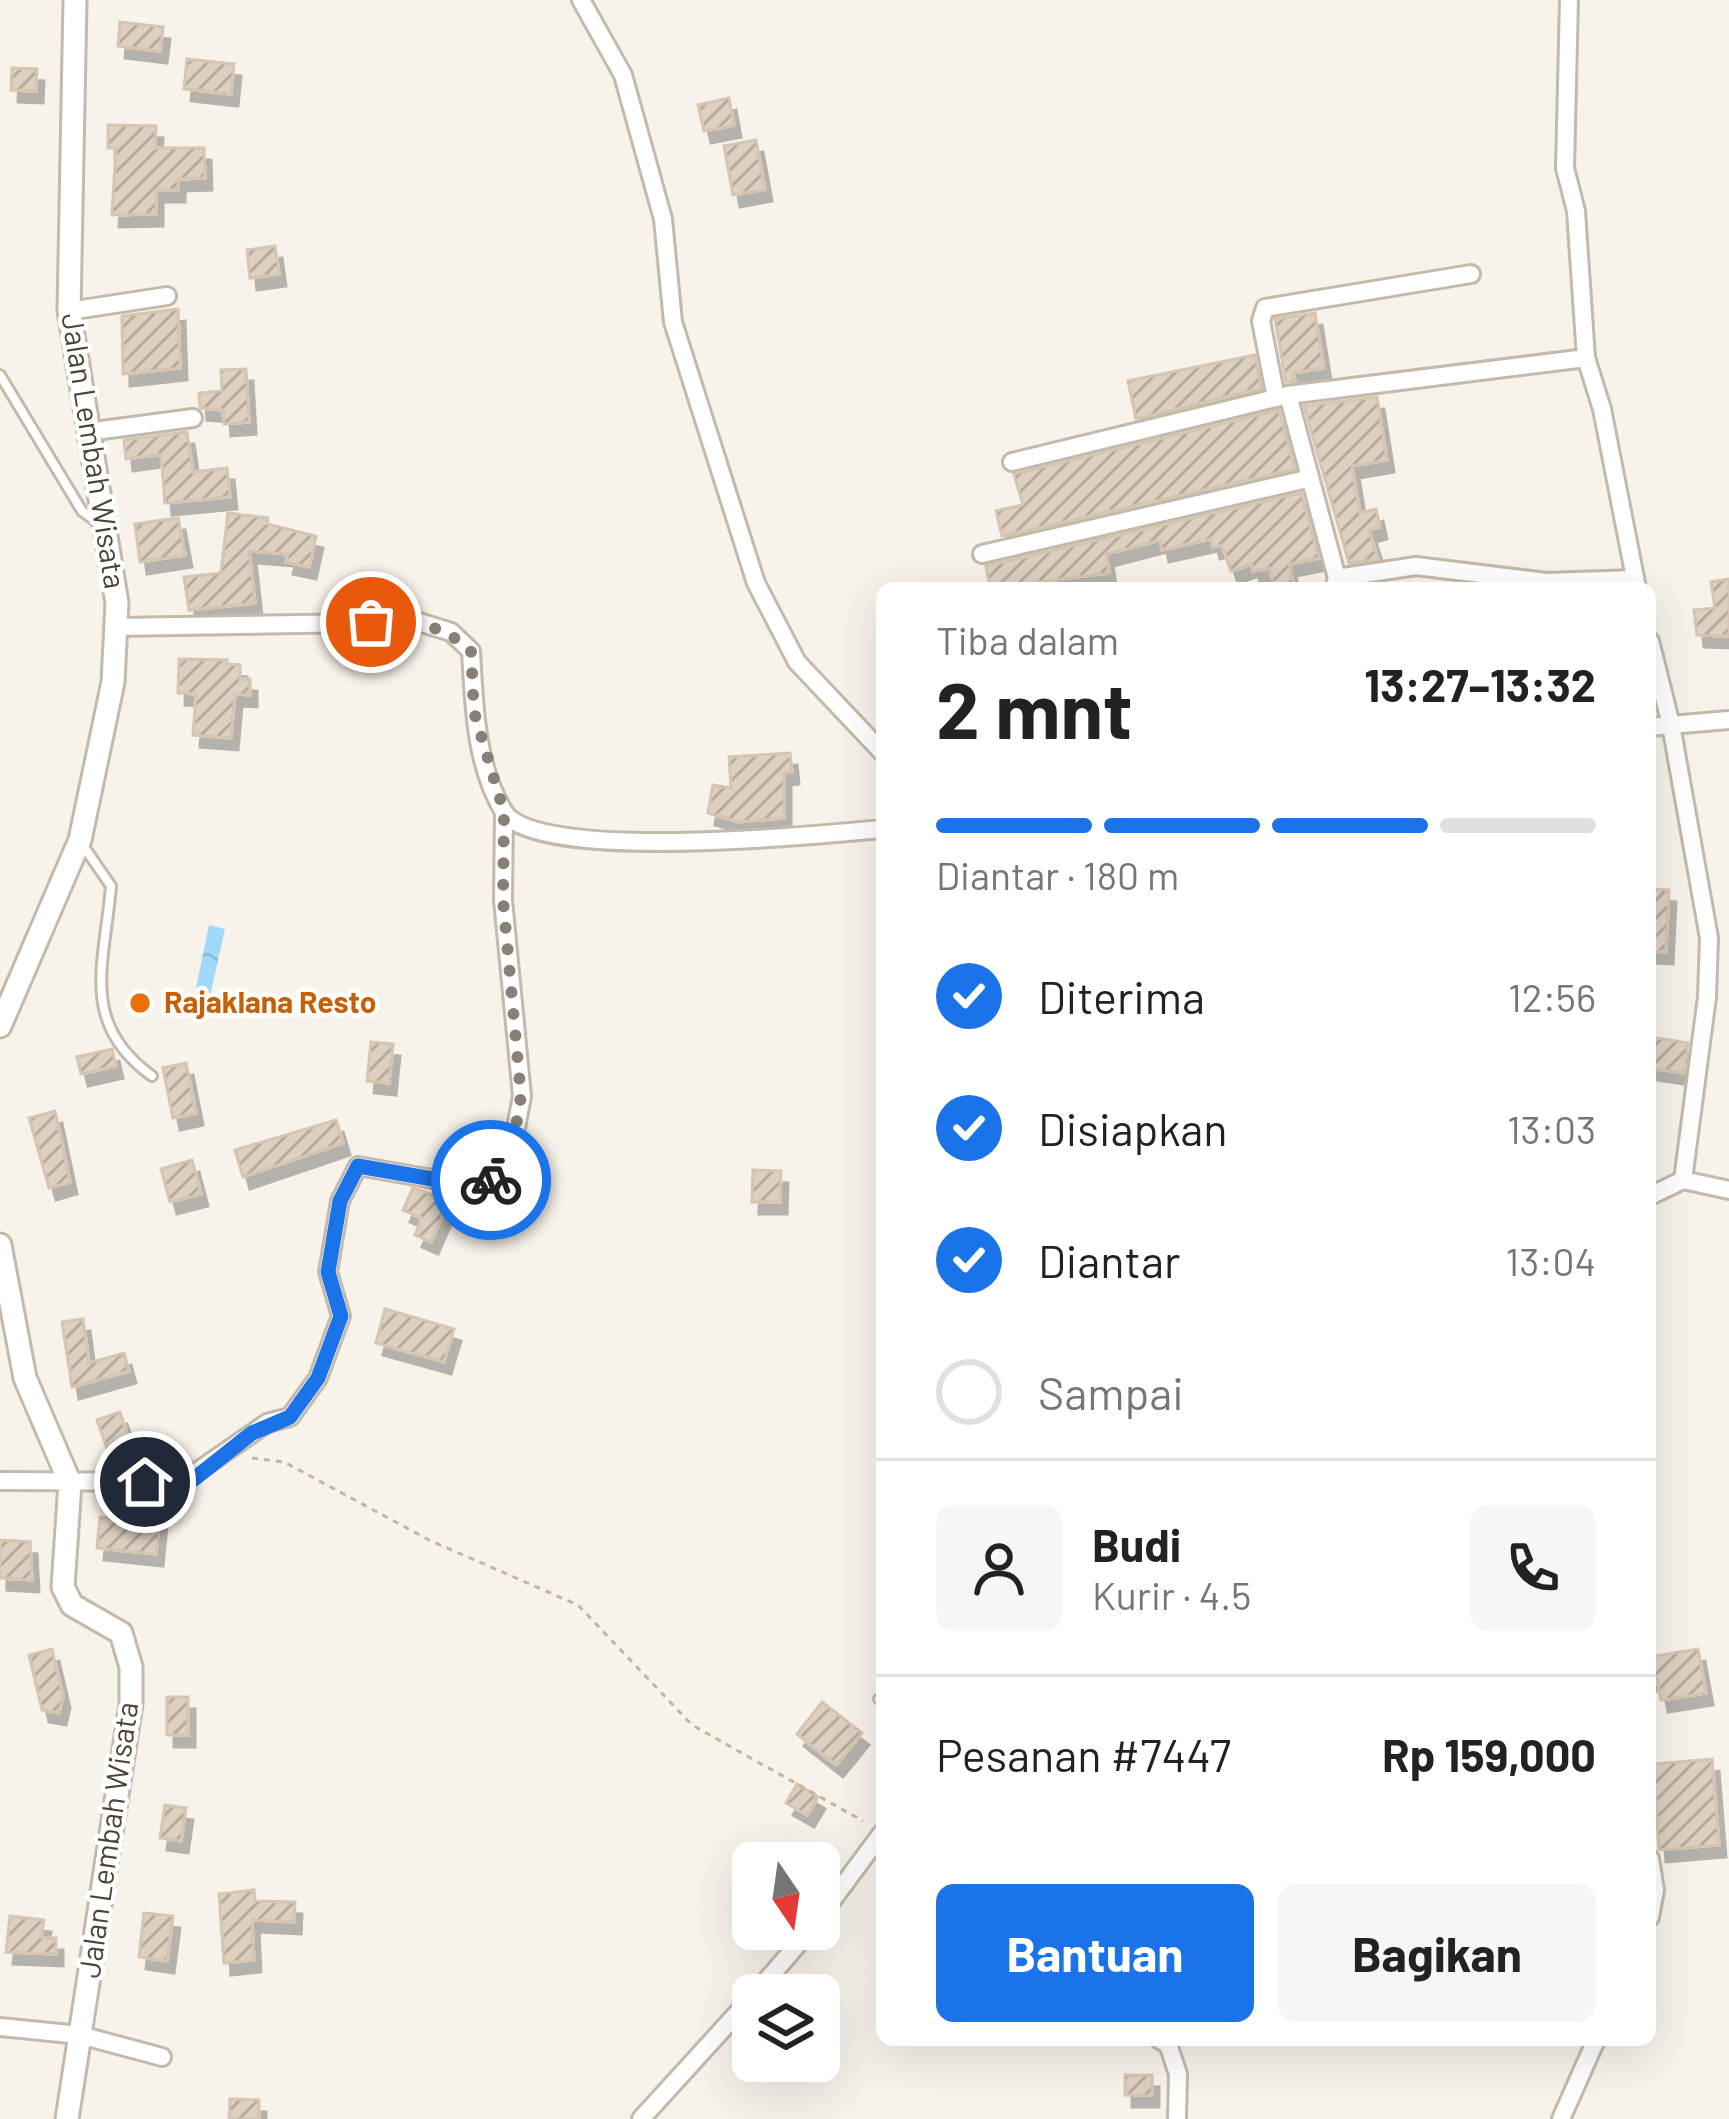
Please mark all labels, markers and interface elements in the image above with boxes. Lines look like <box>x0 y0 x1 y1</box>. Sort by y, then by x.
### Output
street label: Jalan Lembah Wisata <box>55 310 135 591</box>
pin <box>320 571 422 673</box>
icon: bag <box>338 589 404 655</box>
text: Tiba dalam <box>936 616 1119 663</box>
text: 13:27–13:32 <box>1364 657 1596 711</box>
text: 2 mnt <box>936 661 1133 755</box>
text: Diantar · 180 m <box>936 851 1179 898</box>
icon: check <box>936 963 1002 1029</box>
text: Diterima <box>1038 969 1205 1023</box>
text: 12:56 <box>1508 973 1596 1020</box>
place label: Rajaklana Resto <box>164 983 376 1019</box>
marker: Rajaklana Resto <box>127 990 153 1016</box>
icon: check <box>936 1095 1002 1161</box>
text: Disiapkan <box>1038 1101 1228 1155</box>
text: 13:03 <box>1507 1105 1596 1152</box>
courier <box>431 1120 551 1240</box>
icon: bike <box>458 1147 524 1213</box>
icon: check <box>936 1227 1002 1293</box>
text: Diantar <box>1038 1233 1180 1287</box>
text: 13:04 <box>1506 1237 1596 1284</box>
text: Sampai <box>1038 1365 1184 1419</box>
pin <box>94 1431 196 1533</box>
icon: home <box>112 1449 178 1515</box>
button: person <box>936 1505 1062 1631</box>
button: phone <box>1470 1505 1596 1631</box>
text: Budi <box>1092 1517 1181 1571</box>
text: Kurir · 4.5 <box>1092 1571 1251 1618</box>
street label: Jalan Lembah Wisata <box>70 1699 144 1980</box>
text: Pesanan #7447 <box>936 1727 1231 1781</box>
text: Rp 159,000 <box>1382 1727 1596 1781</box>
north arrow <box>732 1842 840 1950</box>
map controls <box>732 1842 840 2082</box>
button: Bantuan <box>936 1884 1254 2022</box>
button: Bagikan <box>1278 1884 1596 2022</box>
button: layers <box>732 1974 840 2082</box>

